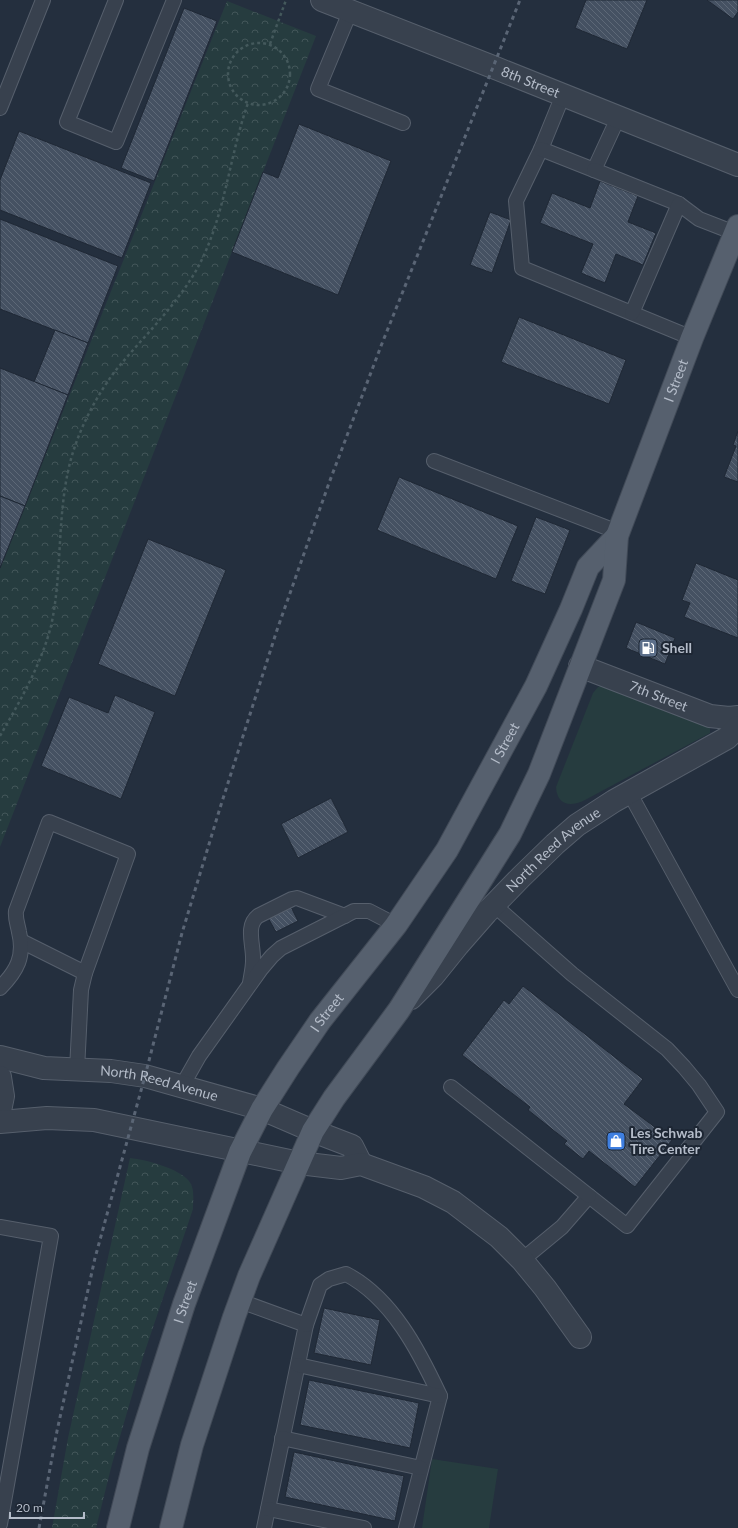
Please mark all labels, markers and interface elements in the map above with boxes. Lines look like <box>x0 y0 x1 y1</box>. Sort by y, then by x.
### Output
street label: 8th Street <box>499 62 562 101</box>
street label: I Street <box>660 357 691 404</box>
fuel station icon: Shell <box>637 637 659 659</box>
place label: Shell <box>662 639 692 656</box>
street label: 7th Street <box>627 677 690 715</box>
street label: I Street <box>486 719 523 767</box>
street label: North Reed Avenue <box>502 803 603 895</box>
street label: I Street <box>306 990 347 1035</box>
street label: North Reed Avenue <box>100 1062 220 1104</box>
place label: Les Schwab Tire Center <box>630 1124 702 1157</box>
shop icon: Les Schwab Tire Center <box>605 1130 627 1152</box>
street label: I Street <box>169 1278 200 1325</box>
scale bar <box>10 1494 84 1520</box>
text: 20 m <box>16 1500 43 1515</box>

